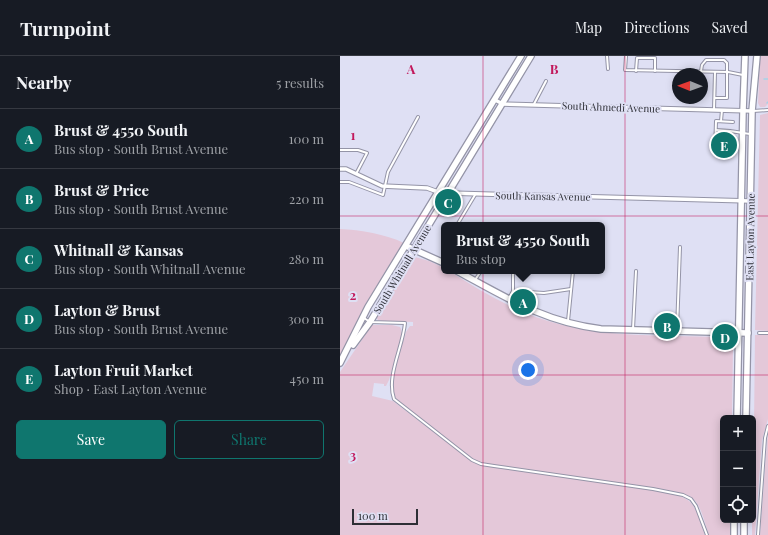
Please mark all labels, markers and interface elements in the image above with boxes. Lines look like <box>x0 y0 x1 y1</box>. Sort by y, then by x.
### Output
text: Turnpoint <box>20 15 110 41</box>
text: Map <box>575 18 602 37</box>
text: Directions <box>624 18 690 37</box>
text: Saved <box>712 18 748 37</box>
text: A <box>406 60 416 77</box>
text: B <box>550 60 559 77</box>
north arrow <box>672 68 708 104</box>
text: Nearby <box>16 71 71 93</box>
text: 5 results <box>276 74 324 91</box>
street label: South Ahmedi Avenue <box>562 98 660 116</box>
text: Brust & 4550 South <box>54 120 188 140</box>
text: 1 <box>351 126 356 143</box>
text: A <box>25 130 33 147</box>
text: 100 m <box>289 130 324 147</box>
pin: E <box>711 130 737 160</box>
text: Bus stop · South Brust Avenue <box>54 140 228 157</box>
text: Brust & Price <box>54 180 149 200</box>
pin: C <box>435 187 461 217</box>
street label: South Kansas Avenue <box>495 188 591 204</box>
text: B <box>25 190 33 207</box>
text: 220 m <box>289 190 324 207</box>
street label: East Layton Avenue <box>742 193 758 281</box>
text: Bus stop · South Brust Avenue <box>54 200 228 217</box>
street label: South Whitnall Avenue <box>370 222 434 316</box>
popup <box>441 222 605 274</box>
text: Brust & 4550 South <box>456 230 590 250</box>
text: Whitnall & Kansas <box>54 240 184 260</box>
text: C <box>24 250 34 267</box>
text: 280 m <box>288 250 324 267</box>
text: Bus stop <box>456 250 506 267</box>
text: Bus stop · South Whitnall Avenue <box>54 260 246 277</box>
text: 2 <box>350 286 357 303</box>
pin: A <box>510 287 536 317</box>
text: Layton & Brust <box>54 300 160 320</box>
text: D <box>24 310 34 327</box>
text: 300 m <box>288 310 324 327</box>
pin: B <box>654 311 680 341</box>
text: Bus stop · South Brust Avenue <box>54 320 228 337</box>
pin: D <box>712 322 738 352</box>
text: Layton Fruit Market <box>54 360 193 380</box>
your location <box>518 360 538 380</box>
text: E <box>25 370 33 387</box>
text: 450 m <box>290 370 324 387</box>
text: Shop · East Layton Avenue <box>54 380 207 397</box>
map controls <box>720 415 756 523</box>
button: + <box>720 415 756 451</box>
button: Save <box>16 420 166 459</box>
button: Share <box>174 420 324 459</box>
text: 3 <box>350 446 356 463</box>
button: − <box>720 451 756 487</box>
button: locate <box>720 487 756 523</box>
scale bar <box>352 507 418 526</box>
text: 100 m <box>358 508 388 523</box>

